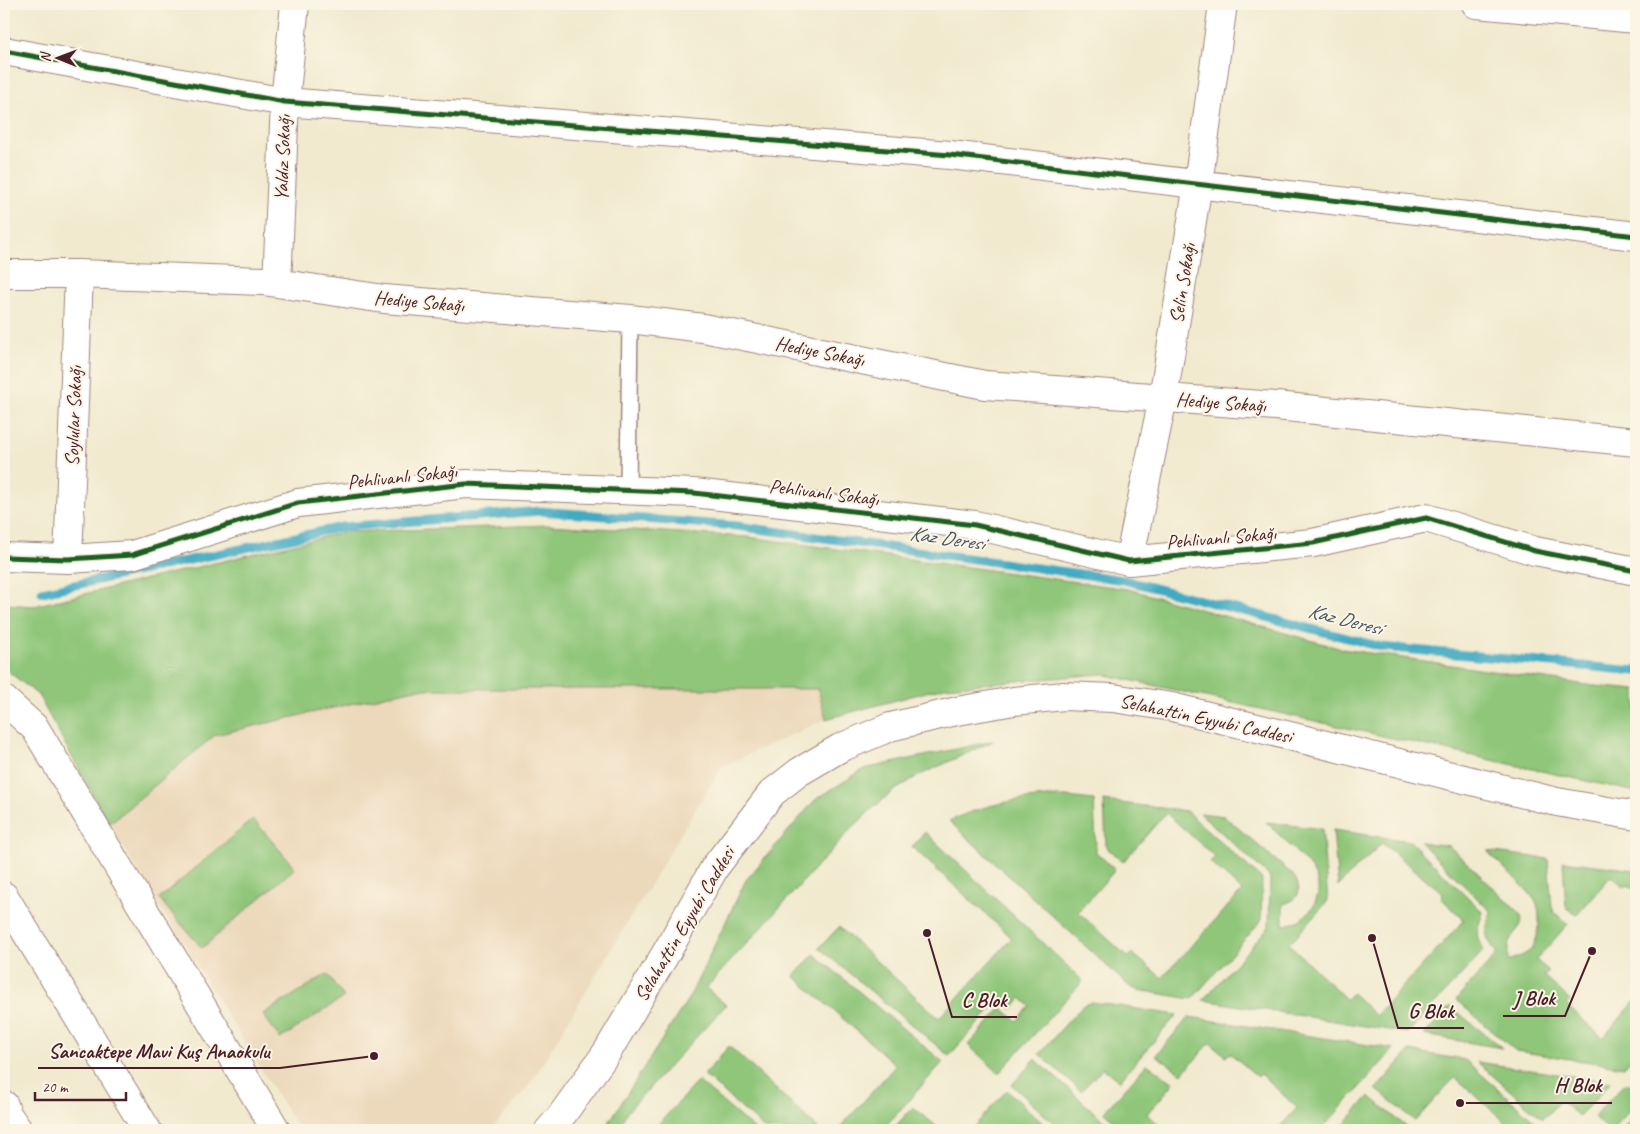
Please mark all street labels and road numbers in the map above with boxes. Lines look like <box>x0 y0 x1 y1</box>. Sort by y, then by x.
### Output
street label: Yaldız Sokağı <box>269 113 297 202</box>
street label: Selin Sokağı <box>1164 240 1201 325</box>
street label: Hediye Sokağı <box>373 285 466 318</box>
street label: Hediye Sokağı <box>773 331 868 373</box>
street label: Soylular Sokağı <box>59 364 88 467</box>
street label: Hediye Sokağı <box>1175 387 1268 418</box>
street label: Pehlivanlı Sokağı <box>346 458 459 495</box>
street label: Pehlivanlı Sokağı <box>768 473 881 512</box>
street label: Pehlivanlı Sokağı <box>1165 520 1278 555</box>
street label: Selahattin Eyyubi Caddesi <box>1117 688 1297 749</box>
street label: Selahattin Eyyubi Caddesi <box>629 841 741 1006</box>

